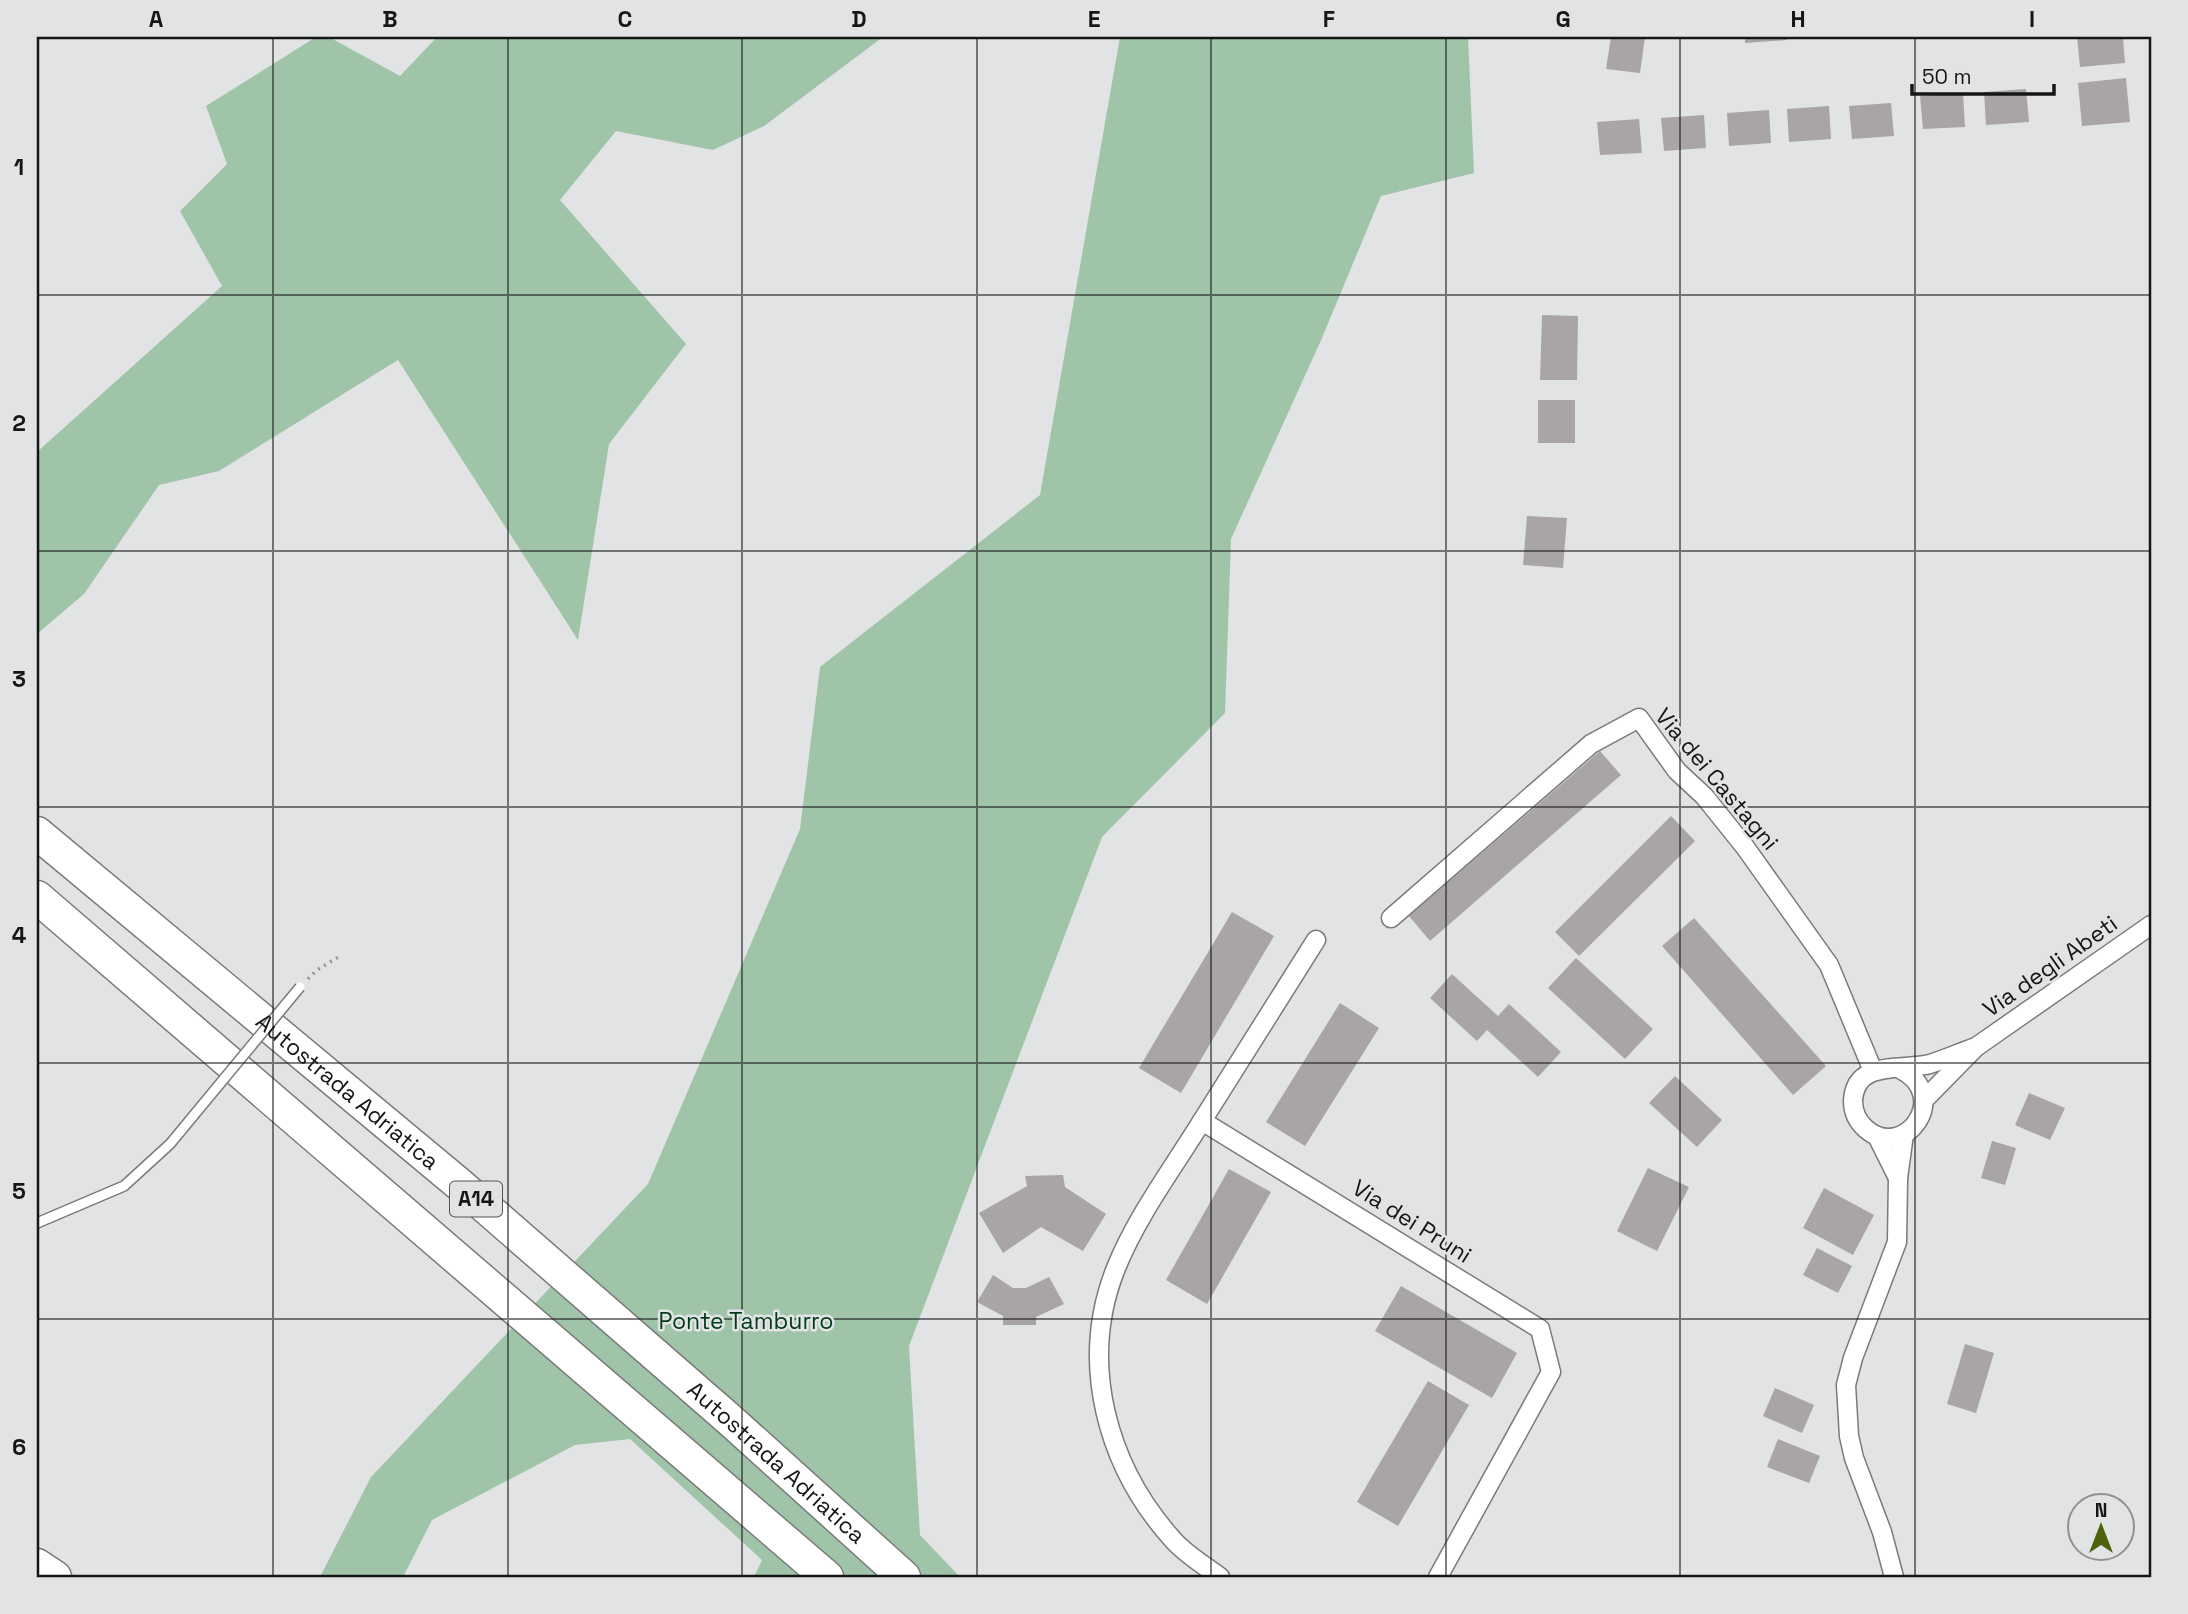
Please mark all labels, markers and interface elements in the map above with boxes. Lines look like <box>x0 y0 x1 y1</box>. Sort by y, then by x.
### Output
text: A <box>149 4 164 34</box>
text: B <box>382 4 398 34</box>
text: C <box>618 4 632 34</box>
text: D <box>851 4 867 34</box>
text: E <box>1088 4 1100 34</box>
text: F <box>1323 4 1335 34</box>
text: G <box>1555 4 1571 34</box>
text: H <box>1790 4 1806 34</box>
text: I <box>2029 4 2035 34</box>
scale bar <box>1912 52 2053 96</box>
text: 50 m <box>1922 63 1972 90</box>
text: 1 <box>14 152 24 182</box>
text: 2 <box>12 408 26 438</box>
text: 3 <box>12 664 26 694</box>
street label: Via dei Castagni <box>1649 702 1785 856</box>
street label: Via degli Abeti <box>1977 908 2123 1024</box>
text: 4 <box>12 920 27 950</box>
street label: Autostrada Adriatica <box>250 1006 445 1176</box>
street label: Via dei Pruni <box>1347 1172 1477 1270</box>
text: 5 <box>12 1176 26 1206</box>
road number: A14 <box>450 1182 502 1216</box>
park label: Ponte Tamburro <box>658 1306 834 1336</box>
street label: Autostrada Adriatica <box>681 1374 872 1550</box>
text: 6 <box>12 1432 26 1462</box>
north arrow <box>2066 1492 2136 1562</box>
text: N <box>2095 1498 2107 1523</box>

